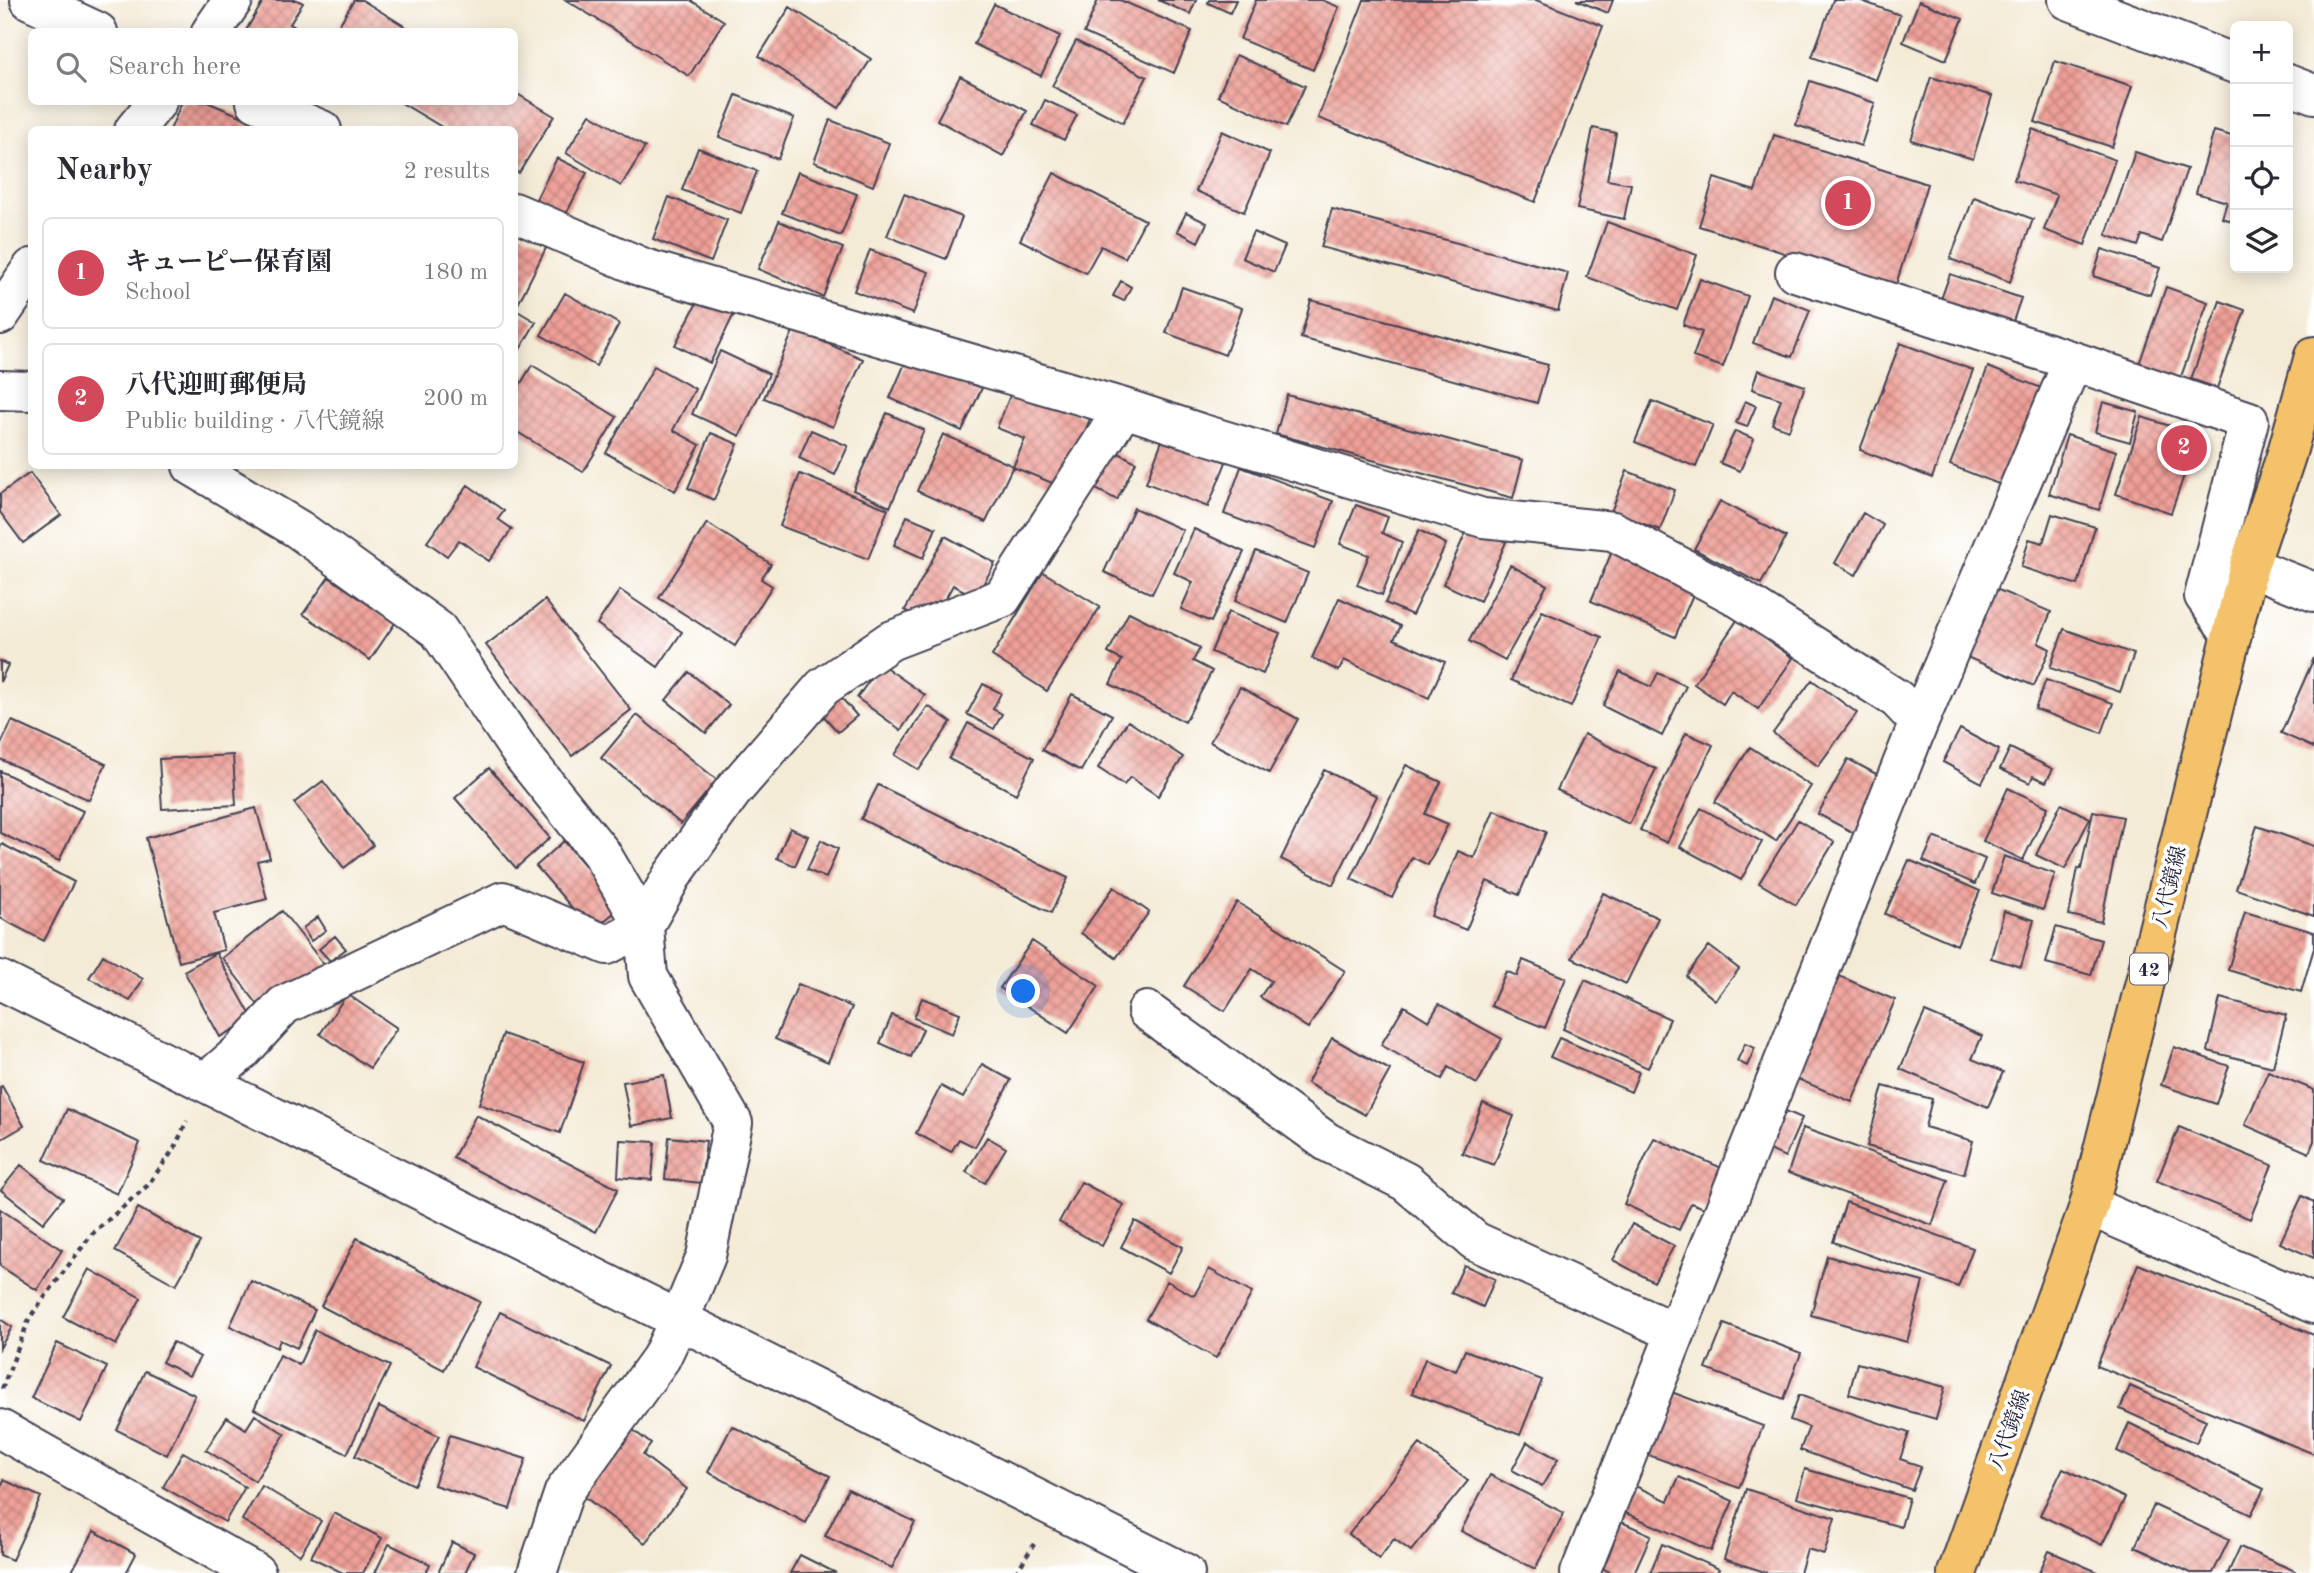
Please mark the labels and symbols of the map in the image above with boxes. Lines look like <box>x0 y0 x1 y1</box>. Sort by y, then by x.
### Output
pin: 1 <box>1825 177 1871 229</box>
pin: 2 <box>2161 422 2207 474</box>
street label: 八代鏡線 <box>2148 844 2191 931</box>
road number: 42 <box>2130 953 2168 984</box>
your location <box>1006 974 1040 1008</box>
street label: 八代鏡線 <box>1984 1387 2035 1474</box>

